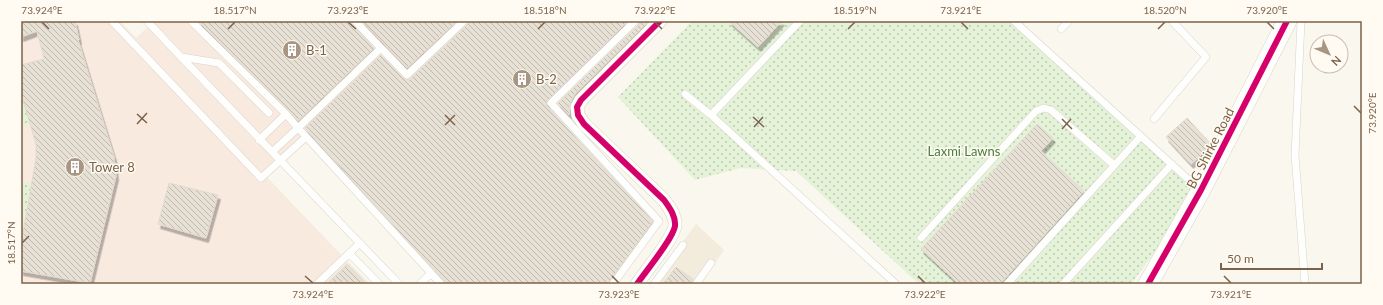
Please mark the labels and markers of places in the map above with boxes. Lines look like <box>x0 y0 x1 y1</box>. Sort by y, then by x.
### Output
building icon: B-1 <box>281 39 303 61</box>
place label: B-1 <box>306 42 327 58</box>
building icon: B-2 <box>511 68 533 90</box>
place label: B-2 <box>536 71 557 87</box>
building icon: Tower 8 <box>64 156 86 178</box>
place label: Tower 8 <box>89 159 135 175</box>

